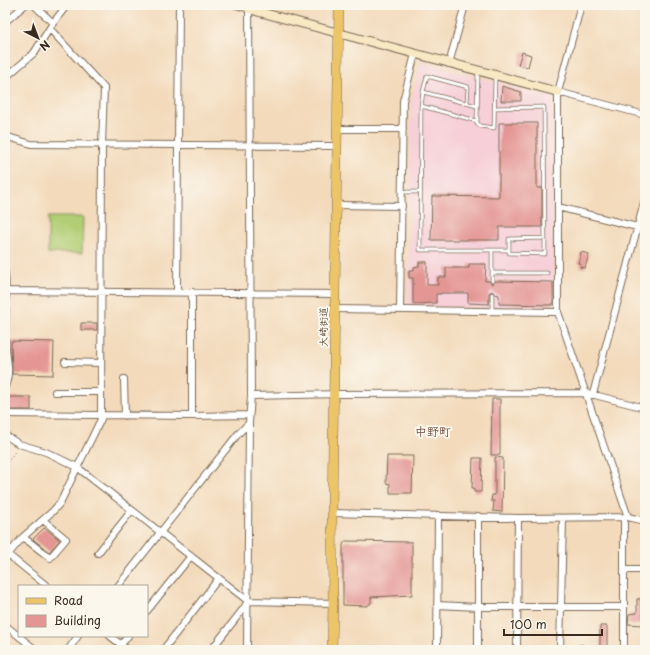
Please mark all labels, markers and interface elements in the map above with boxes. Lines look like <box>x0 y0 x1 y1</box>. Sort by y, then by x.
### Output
north arrow <box>18 18 58 58</box>
text: N <box>36 37 54 55</box>
street label: 大崎街道 <box>315 307 330 347</box>
district label: 中野町 <box>415 422 451 440</box>
legend <box>18 585 148 637</box>
text: Road <box>54 591 83 609</box>
text: Building <box>54 611 101 629</box>
scale bar <box>504 611 602 637</box>
text: 100 m <box>510 615 547 633</box>

